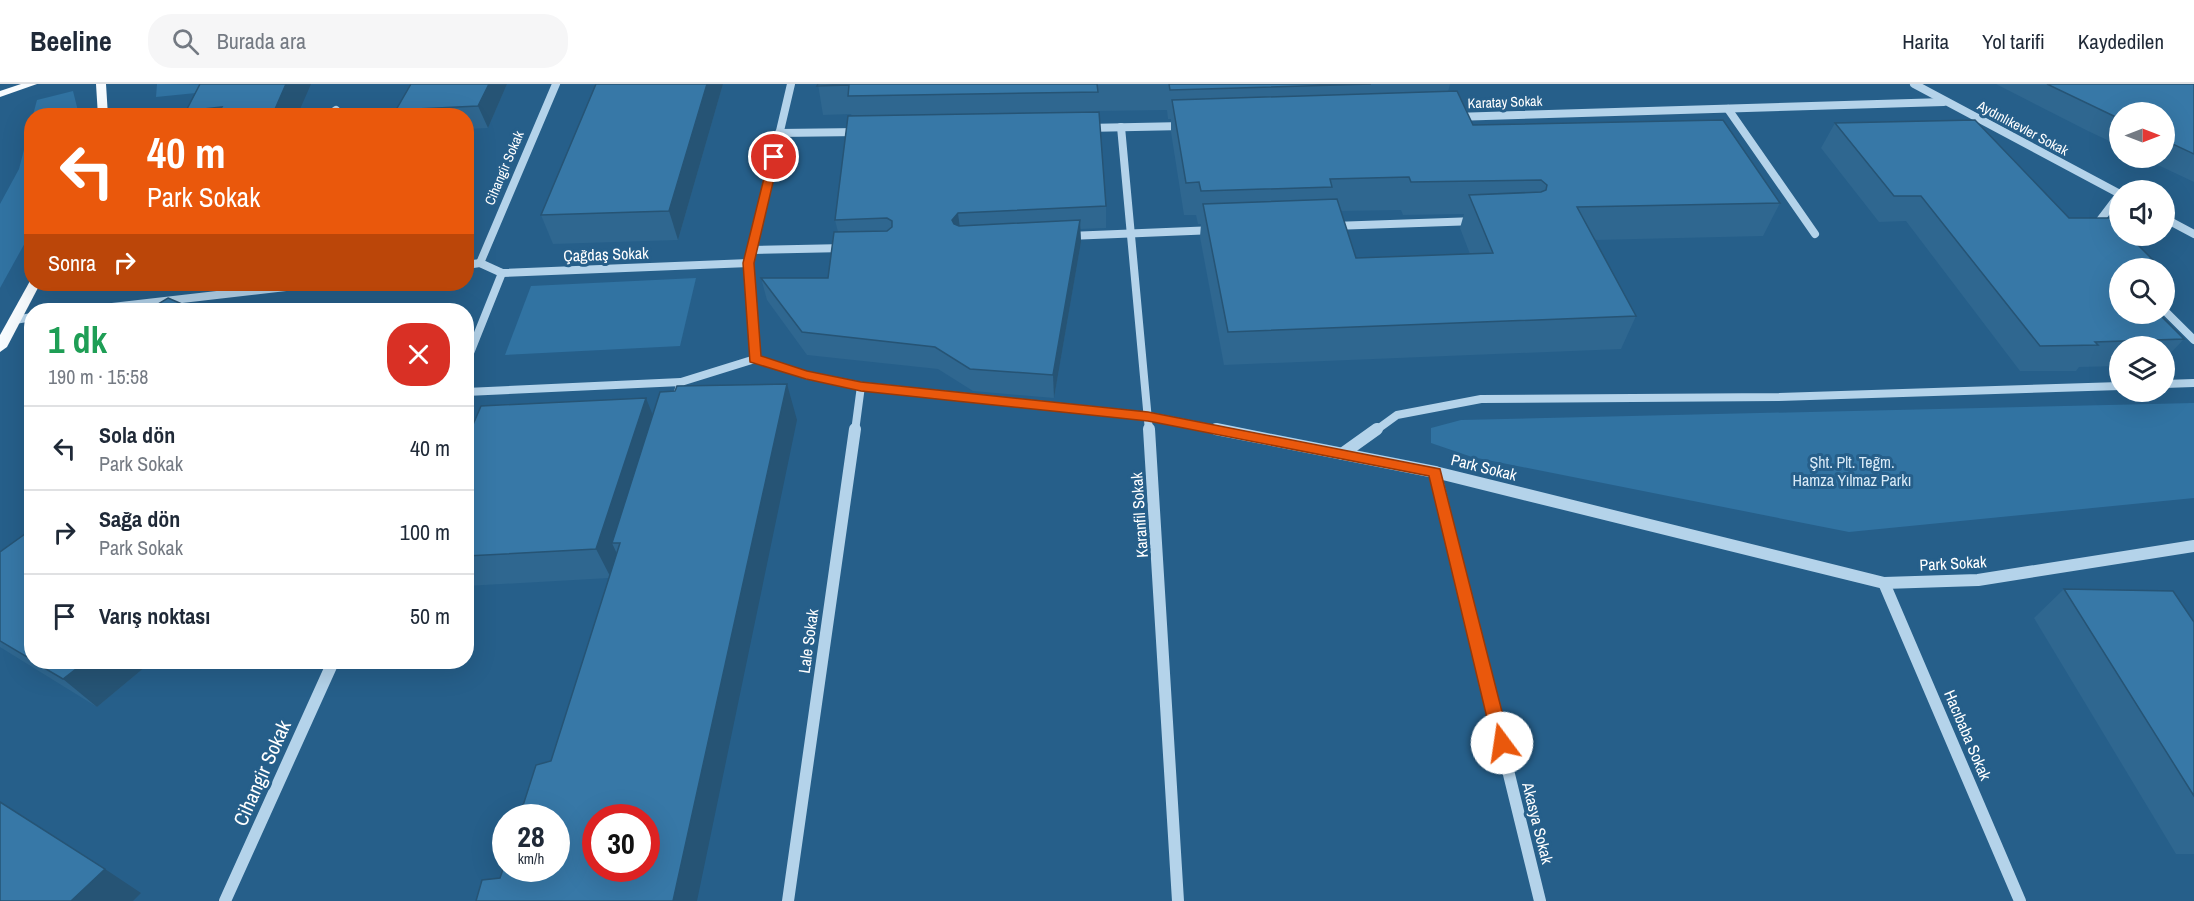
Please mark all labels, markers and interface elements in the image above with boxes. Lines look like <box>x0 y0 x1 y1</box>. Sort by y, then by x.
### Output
search box <box>148 14 568 68</box>
text: Beeline <box>30 22 112 60</box>
icon: search <box>169 25 202 58</box>
text: Burada ara <box>217 26 306 56</box>
text: Harita <box>1902 27 1949 56</box>
text: Yol tarifi <box>1982 27 2045 56</box>
text: Kaydedilen <box>2078 27 2164 56</box>
street label: Karatay Sokak <box>1467 92 1543 112</box>
street label: Aydınlıkevler Sokak <box>1973 96 2072 160</box>
north arrow <box>2109 102 2175 168</box>
map controls <box>2109 102 2175 402</box>
text: 40 m <box>147 125 226 181</box>
street label: Cihangir Sokak <box>480 128 528 208</box>
pin <box>748 131 799 182</box>
icon: left <box>48 132 126 210</box>
icon: arrive <box>757 140 790 173</box>
text: Park Sokak <box>147 179 260 215</box>
button: sound <box>2109 180 2175 246</box>
street label: Çağdaş Sokak <box>563 242 649 266</box>
icon: right <box>108 246 141 279</box>
text: Sonra <box>48 248 96 278</box>
button: search <box>2109 258 2175 324</box>
text: 1 dk <box>48 316 107 364</box>
button: close <box>387 323 450 386</box>
button: layers <box>2109 336 2175 402</box>
text: 190 m · 15:58 <box>48 363 148 390</box>
text: Sola dön <box>99 420 175 450</box>
icon: left <box>48 432 81 465</box>
text: 40 m <box>410 433 450 463</box>
street label: Park Sokak <box>1449 448 1520 486</box>
text: Park Sokak <box>99 450 183 477</box>
park label: Şht. Plt. Teğm. Hamza Yılmaz Parkı <box>1793 451 1911 491</box>
street label: Karanfil Sokak <box>1125 471 1153 558</box>
text: Sağa dön <box>99 504 180 534</box>
icon: right <box>48 516 81 549</box>
text: 100 m <box>400 517 450 547</box>
text: Park Sokak <box>99 534 183 561</box>
street label: Park Sokak <box>1919 550 1988 576</box>
icon: arrive <box>48 600 81 633</box>
text: Varış noktası <box>99 601 210 631</box>
text: 50 m <box>410 601 450 631</box>
street label: Lale Sokak <box>793 607 823 675</box>
street label: Hacıbaba Sokak <box>1939 686 1997 784</box>
position arrow <box>1470 711 1534 775</box>
street label: Cihangir Sokak <box>226 715 297 830</box>
street label: Akasya Sokak <box>1517 779 1559 866</box>
speed limit sign: 30 <box>582 804 660 882</box>
text: 28 <box>517 816 545 856</box>
text: km/h <box>518 848 544 869</box>

